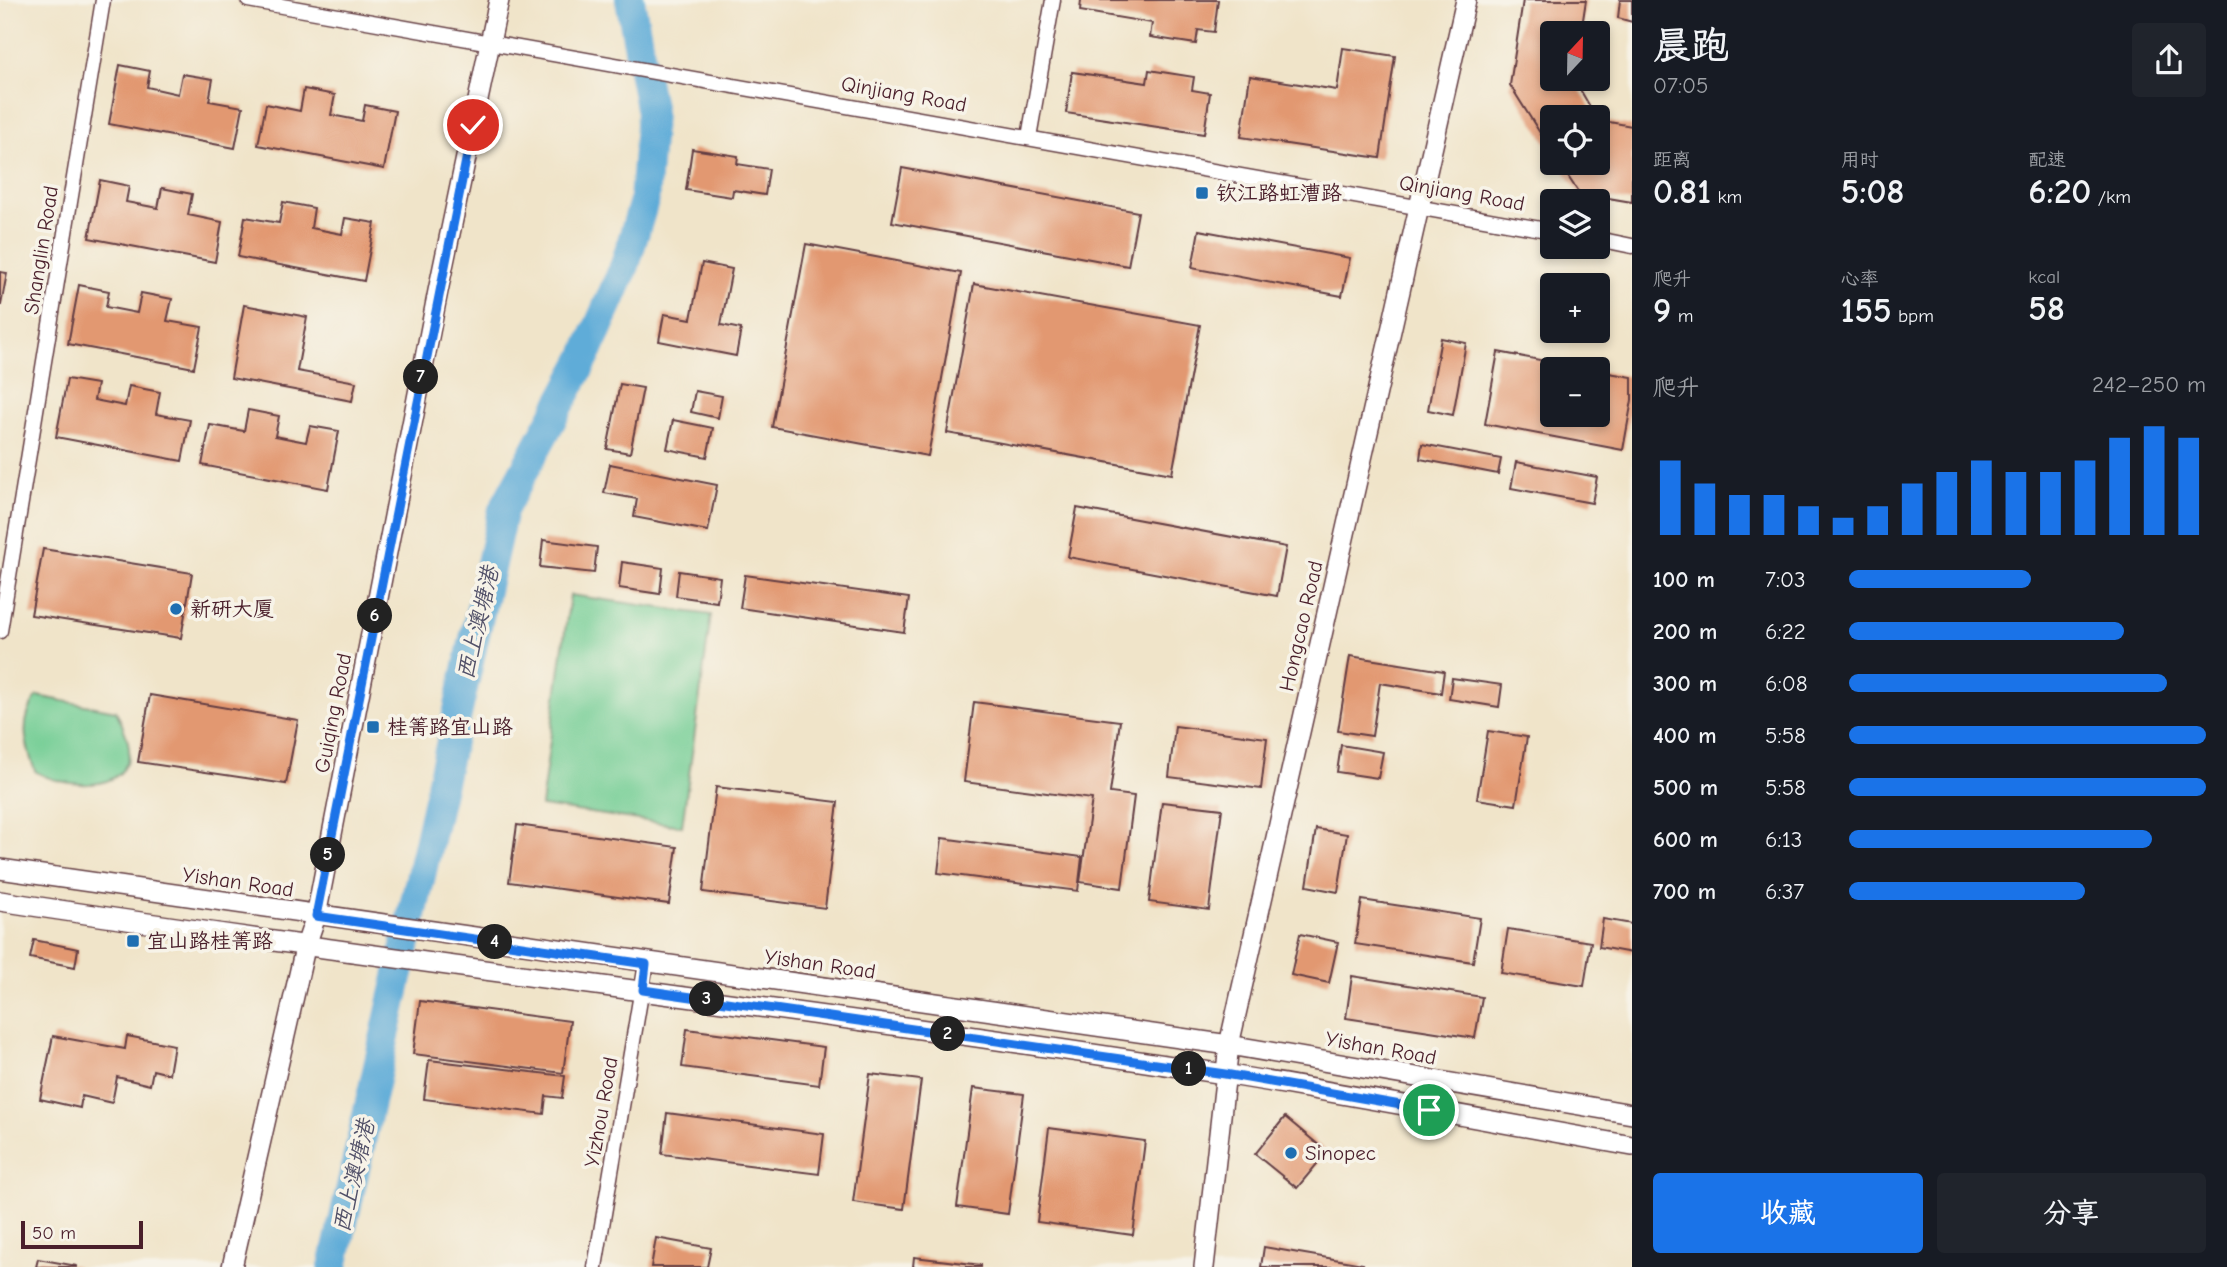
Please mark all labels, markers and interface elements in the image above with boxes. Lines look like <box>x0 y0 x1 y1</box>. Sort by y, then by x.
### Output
north arrow <box>1540 21 1610 91</box>
map controls <box>1540 21 1610 427</box>
button: share <box>2132 23 2206 97</box>
text: 晨跑 <box>1653 24 1729 68</box>
street label: Qinjiang Road <box>839 71 969 117</box>
text: 07:05 <box>1653 72 1709 99</box>
pin <box>443 95 503 155</box>
button: locate <box>1540 105 1610 175</box>
icon: check <box>454 106 492 144</box>
text: 距离 <box>1653 149 1691 171</box>
text: 用时 <box>1841 149 1879 171</box>
text: 配速 <box>2028 149 2066 171</box>
street label: Qinjiang Road <box>1397 170 1527 216</box>
text: 0.81 <box>1653 171 1711 212</box>
text: 5:08 <box>1841 171 1904 212</box>
text: 6:20 <box>2028 171 2091 212</box>
place label: 钦江路虹漕路 <box>1216 181 1342 205</box>
street label: Shanglin Road <box>19 184 63 316</box>
marker: 钦江路虹漕路 <box>1194 185 1210 201</box>
text: km <box>1711 186 1742 208</box>
text: /km <box>2091 186 2131 208</box>
button: layers <box>1540 189 1610 259</box>
text: kcal <box>2028 266 2060 288</box>
text: 爬升 <box>1653 268 1691 290</box>
text: 心率 <box>1841 268 1879 290</box>
button: + <box>1540 273 1610 343</box>
text: 58 <box>2028 288 2065 329</box>
text: 9 <box>1653 290 1671 331</box>
text: 155 <box>1841 290 1892 331</box>
text: m <box>1671 305 1693 327</box>
text: bpm <box>1892 305 1934 327</box>
button: − <box>1540 357 1610 427</box>
pin: 7 <box>404 360 438 394</box>
text: 7 <box>416 365 425 387</box>
text: 242–250 m <box>2092 371 2206 398</box>
text: 爬升 <box>1653 374 1699 401</box>
street label: Hongcao Road <box>1274 558 1328 694</box>
water label: 西上澳塘港 <box>452 562 505 682</box>
text: 100 m <box>1653 566 1715 593</box>
text: 7:03 <box>1765 566 1806 593</box>
place label: 新研大厦 <box>190 597 274 621</box>
pin: 6 <box>358 598 392 634</box>
marker: 新研大厦 <box>168 601 184 617</box>
text: 6 <box>370 604 379 626</box>
text: 200 m <box>1653 618 1717 645</box>
text: 6:22 <box>1765 618 1806 645</box>
street label: Guiqing Road <box>310 651 356 775</box>
text: 300 m <box>1653 670 1717 697</box>
text: 6:08 <box>1765 670 1807 697</box>
place label: 桂箐路宜山路 <box>387 715 513 739</box>
marker: 桂箐路宜山路 <box>365 719 381 735</box>
text: 400 m <box>1653 722 1717 749</box>
text: 5:58 <box>1765 722 1806 749</box>
text: 500 m <box>1653 774 1718 801</box>
text: 5:58 <box>1765 774 1806 801</box>
text: 600 m <box>1653 826 1718 853</box>
text: 6:13 <box>1765 826 1802 853</box>
pin: 5 <box>310 838 346 872</box>
text: 5 <box>322 843 333 865</box>
street label: Yishan Road <box>181 862 295 902</box>
text: 700 m <box>1653 878 1716 905</box>
text: 6:37 <box>1765 878 1804 905</box>
pin: 4 <box>477 925 512 960</box>
place label: 宜山路桂箐路 <box>147 929 273 953</box>
text: 4 <box>490 930 499 952</box>
marker: 宜山路桂箐路 <box>125 933 141 949</box>
street label: Yishan Road <box>763 944 877 984</box>
pin: 3 <box>690 982 724 1016</box>
text: 3 <box>702 987 711 1009</box>
pin: 2 <box>930 1016 965 1052</box>
text: 2 <box>943 1022 952 1044</box>
street label: Yishan Road <box>1324 1026 1438 1070</box>
pin: 1 <box>1172 1052 1206 1086</box>
street label: Yizhou Road <box>579 1055 623 1169</box>
text: 1 <box>1185 1057 1192 1079</box>
pin <box>1399 1080 1459 1140</box>
icon: arrive <box>1410 1091 1448 1129</box>
water label: 西上澳塘港 <box>328 1115 381 1235</box>
place label: Sinopec <box>1305 1141 1376 1165</box>
marker: Sinopec <box>1283 1145 1299 1161</box>
button: 收藏 <box>1653 1173 1923 1253</box>
button: 分享 <box>1937 1173 2206 1253</box>
scale bar <box>21 1218 144 1250</box>
text: 50 m <box>32 1222 76 1244</box>

